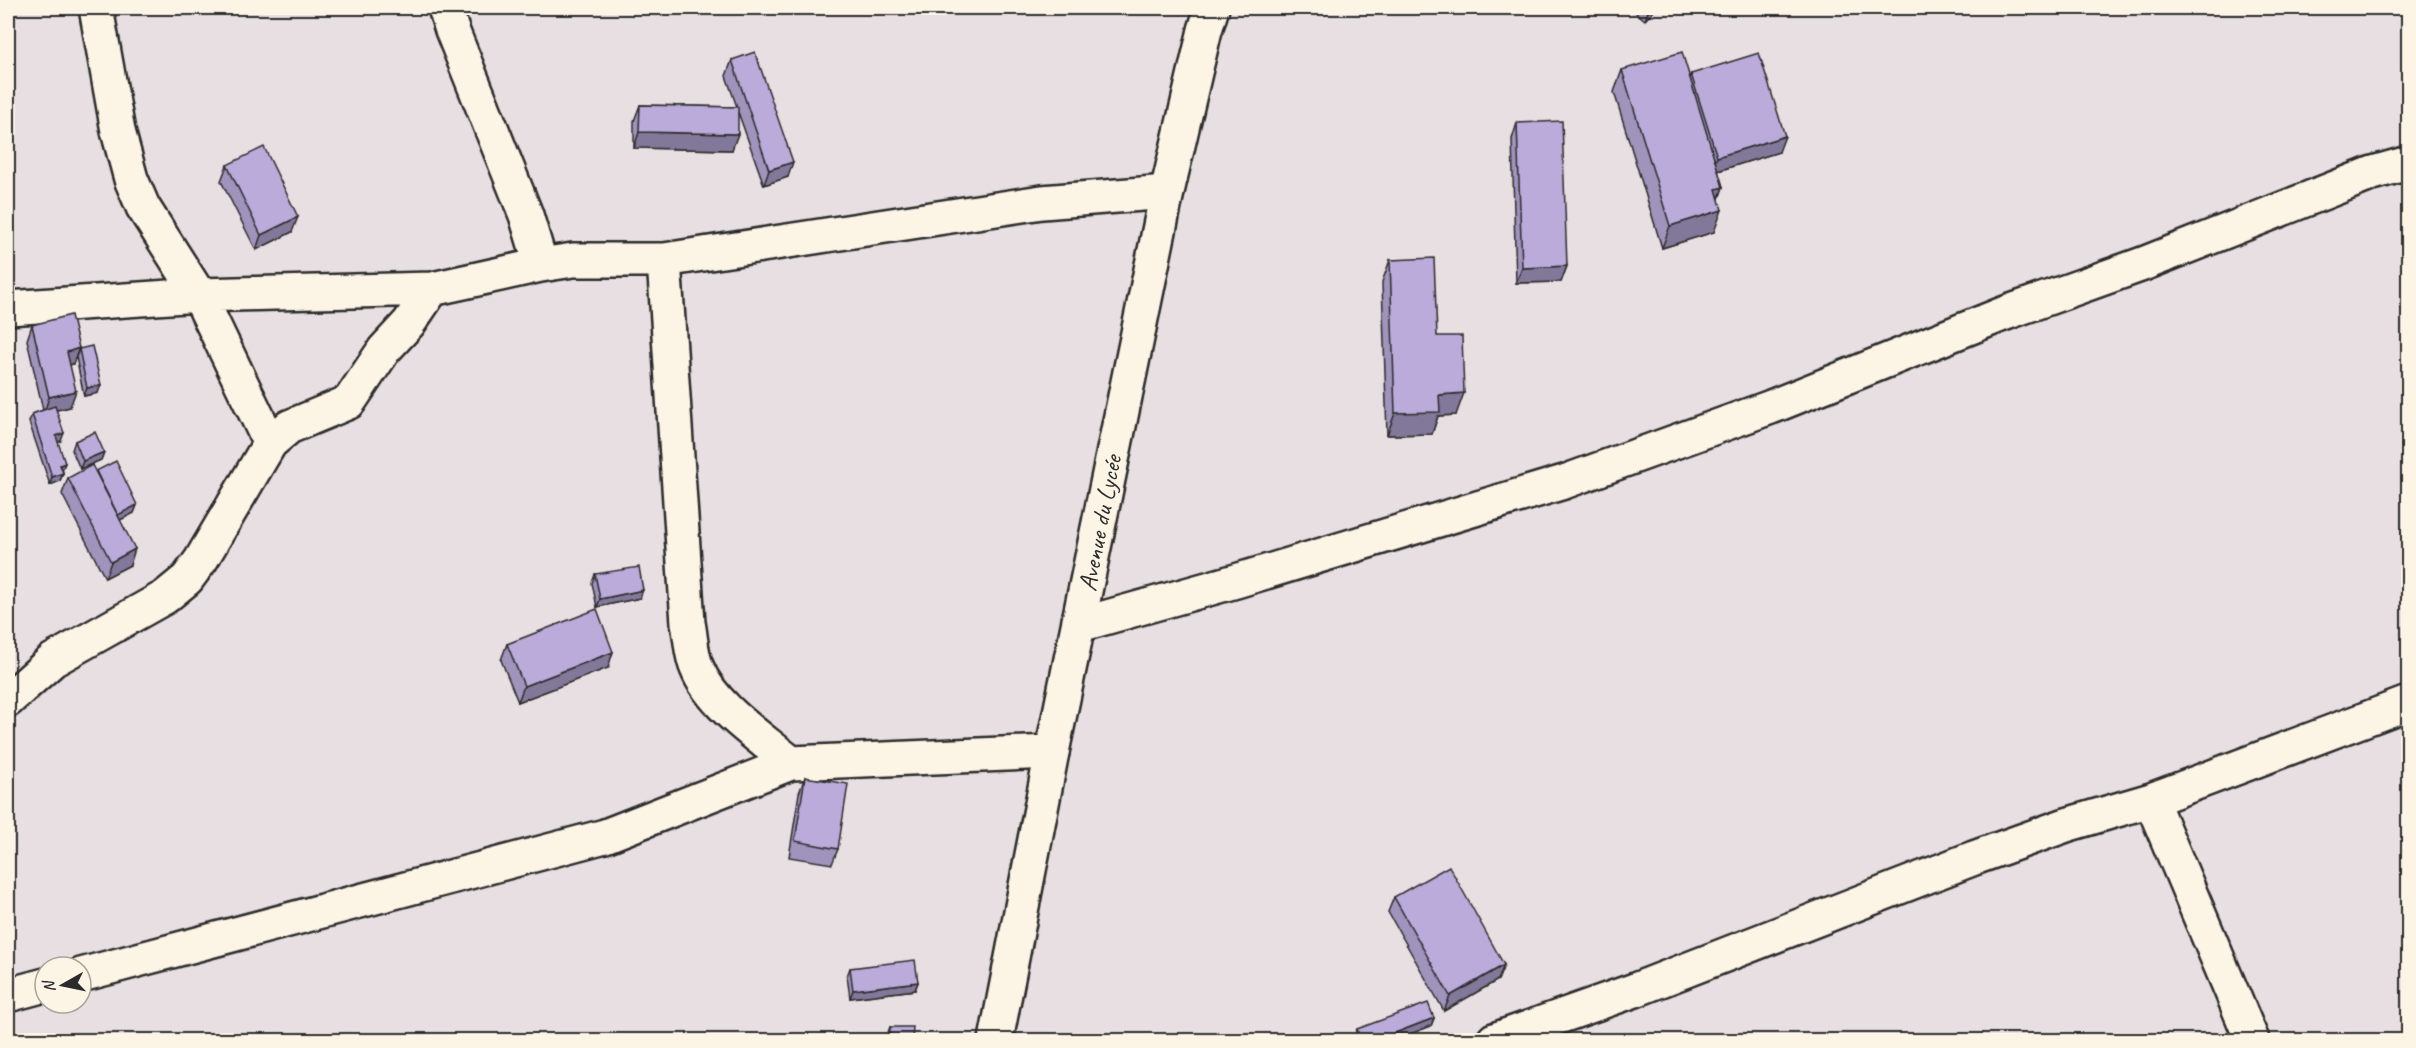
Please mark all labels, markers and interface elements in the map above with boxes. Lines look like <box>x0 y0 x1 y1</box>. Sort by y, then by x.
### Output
street label: Avenue du Lycée <box>1071 450 1130 594</box>
north arrow <box>33 955 93 1015</box>
text: N <box>38 978 60 994</box>

